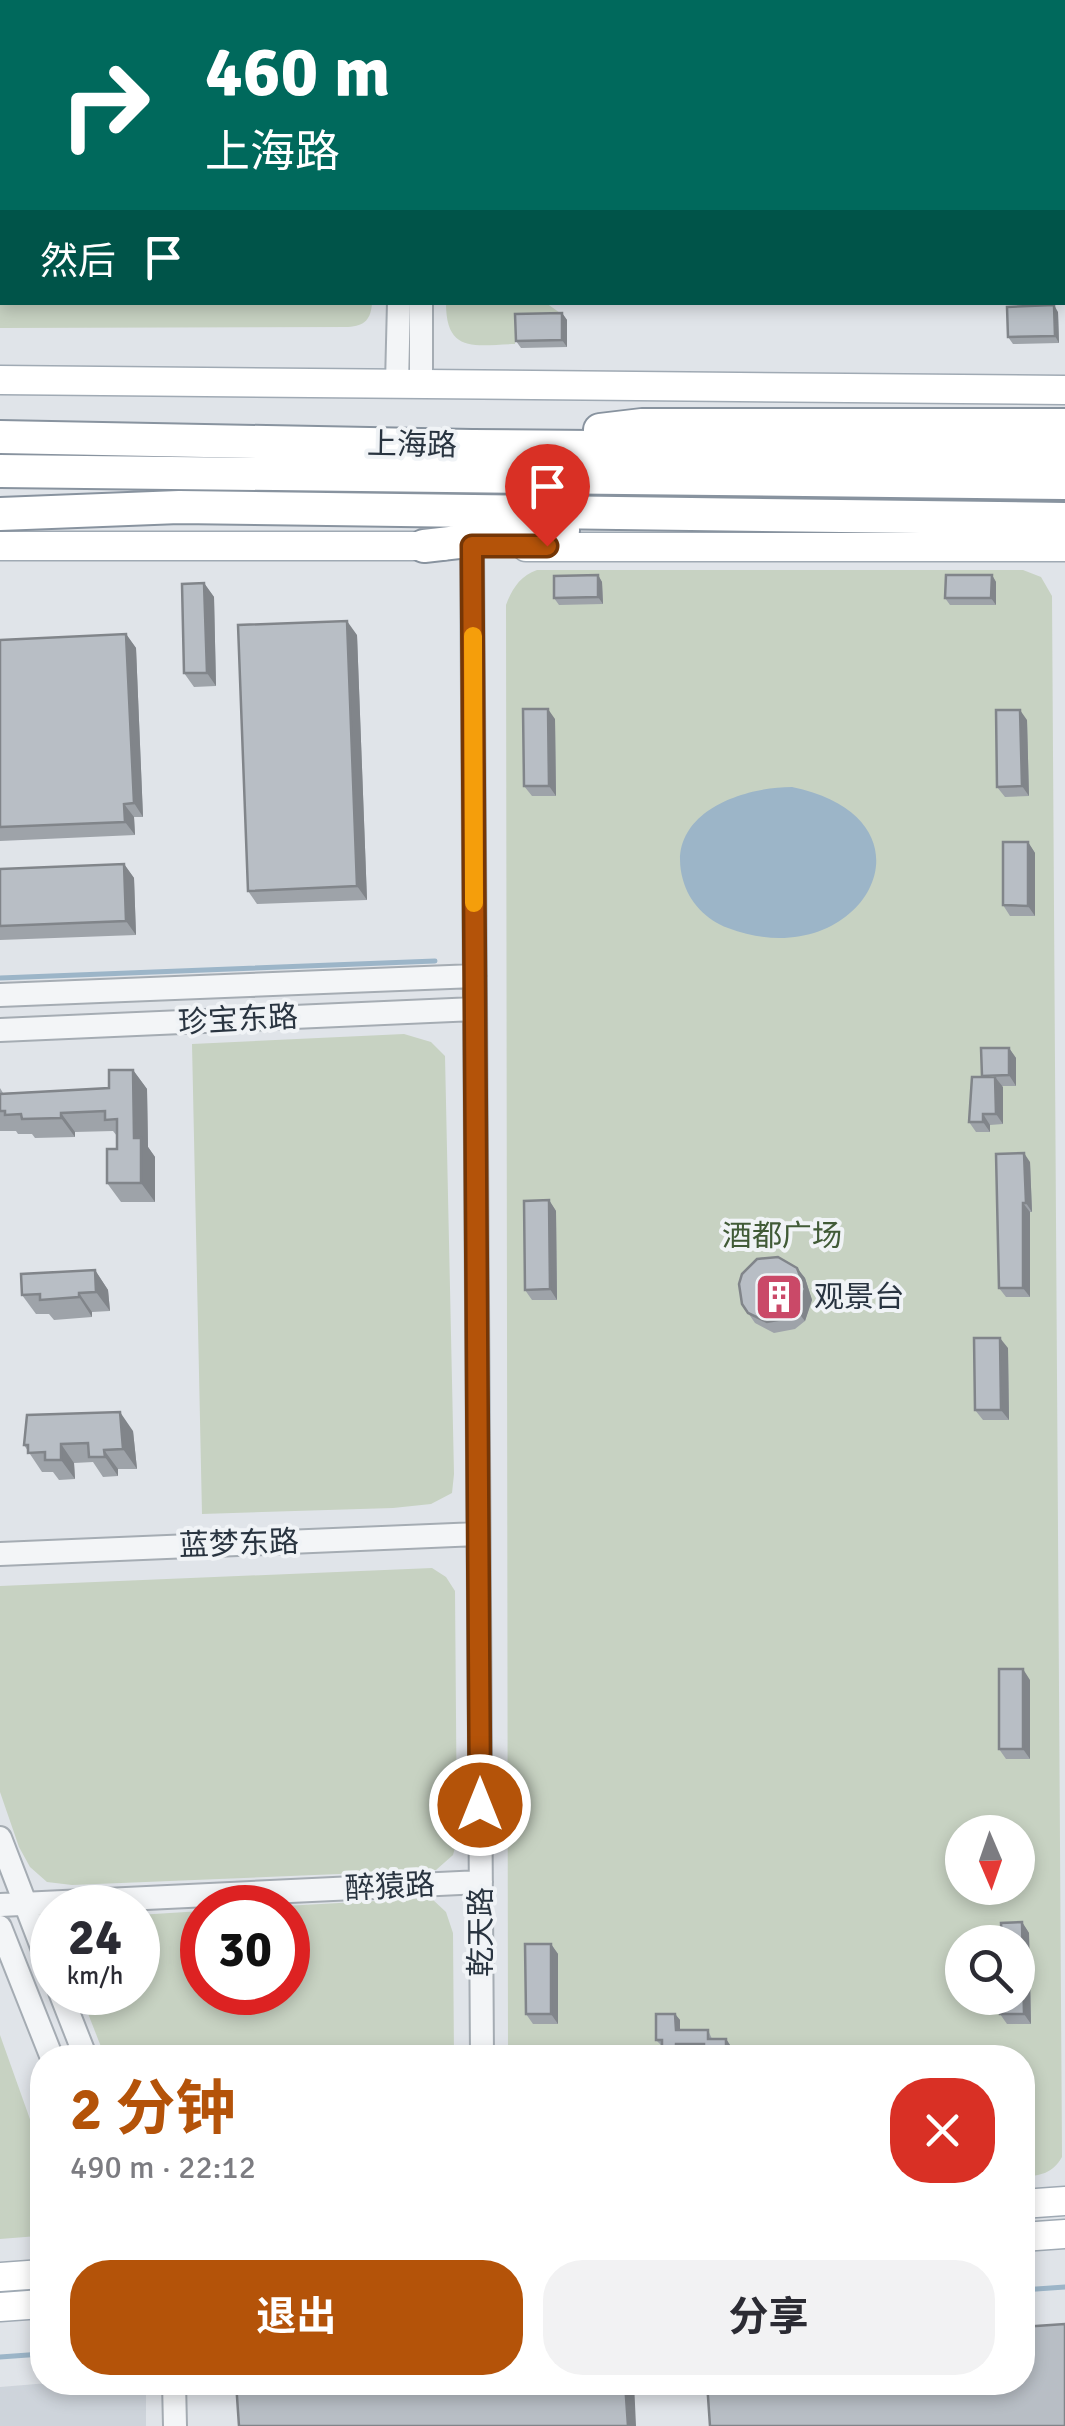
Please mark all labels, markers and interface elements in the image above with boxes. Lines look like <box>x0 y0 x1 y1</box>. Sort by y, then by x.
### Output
text: 460 m <box>205 29 390 115</box>
icon: right <box>40 40 170 170</box>
text: 上海路 <box>205 125 340 180</box>
icon: arrive <box>136 230 191 285</box>
text: 然后 <box>40 238 116 285</box>
street label: 上海路 <box>367 426 457 464</box>
pin <box>505 444 590 547</box>
icon: arrive <box>520 459 575 514</box>
street label: 珍宝东路 <box>177 998 299 1042</box>
park label: 酒都广场 <box>722 1218 842 1255</box>
building icon: 观景台 <box>753 1271 805 1323</box>
place label: 观景台 <box>814 1279 904 1316</box>
street label: 蓝梦东路 <box>178 1523 300 1565</box>
position arrow <box>428 1753 532 1857</box>
north arrow <box>945 1815 1035 1905</box>
map controls <box>945 1815 1035 2015</box>
street label: 醉猿路 <box>344 1866 436 1908</box>
speed limit sign: 30 <box>180 1885 310 2015</box>
street label: 乾天路 <box>463 1887 500 1977</box>
text: 24 <box>68 1907 122 1969</box>
button: search <box>945 1925 1035 2015</box>
text: km/h <box>67 1960 123 1991</box>
text: 2 分钟 <box>70 2073 236 2147</box>
button: close <box>890 2078 995 2183</box>
text: 490 m · 22:12 <box>70 2148 256 2187</box>
button: 退出 <box>70 2260 523 2375</box>
button: 分享 <box>543 2260 995 2375</box>

